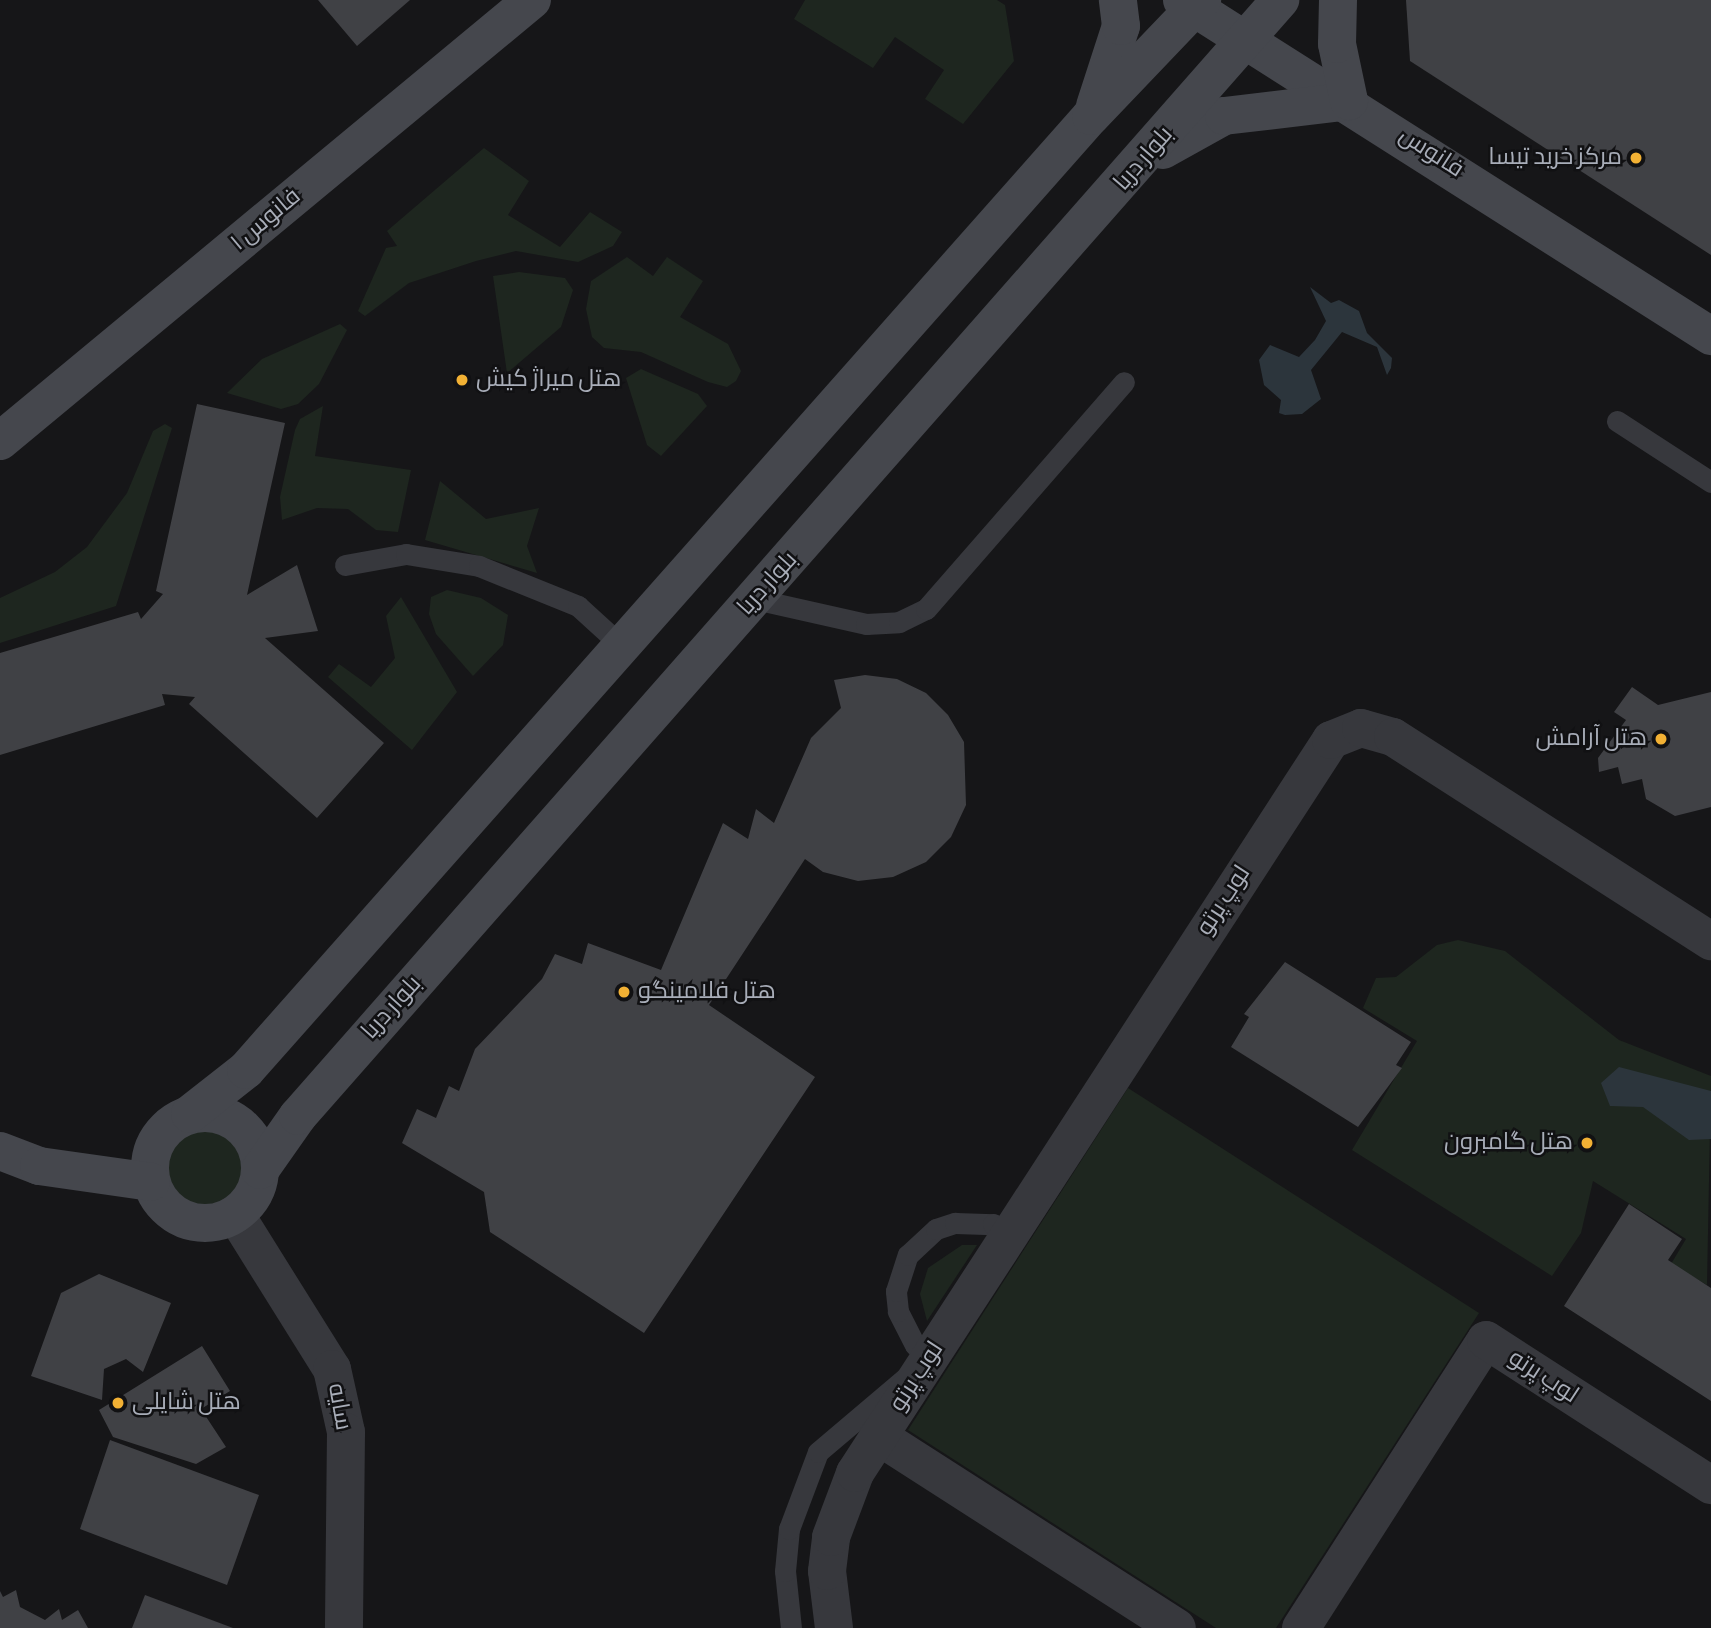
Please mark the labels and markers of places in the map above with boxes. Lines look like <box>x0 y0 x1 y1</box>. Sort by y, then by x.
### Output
place label: مرکز خرید تیسا <box>1488 144 1622 172</box>
marker: مرکز خرید تیسا <box>1628 150 1644 166</box>
place label: هتل میراژ کیش <box>476 366 621 394</box>
marker: هتل میراژ کیش <box>454 372 470 388</box>
place label: هتل آرامش <box>1536 725 1647 753</box>
marker: هتل آرامش <box>1653 731 1669 747</box>
place label: هتل فلامینگو <box>638 978 776 1006</box>
marker: هتل فلامینگو <box>616 984 632 1000</box>
place label: هتل گامبرون <box>1444 1129 1573 1157</box>
marker: هتل گامبرون <box>1579 1135 1595 1151</box>
place label: هتل شایلی <box>132 1389 241 1417</box>
marker: هتل شایلی <box>110 1395 126 1411</box>

